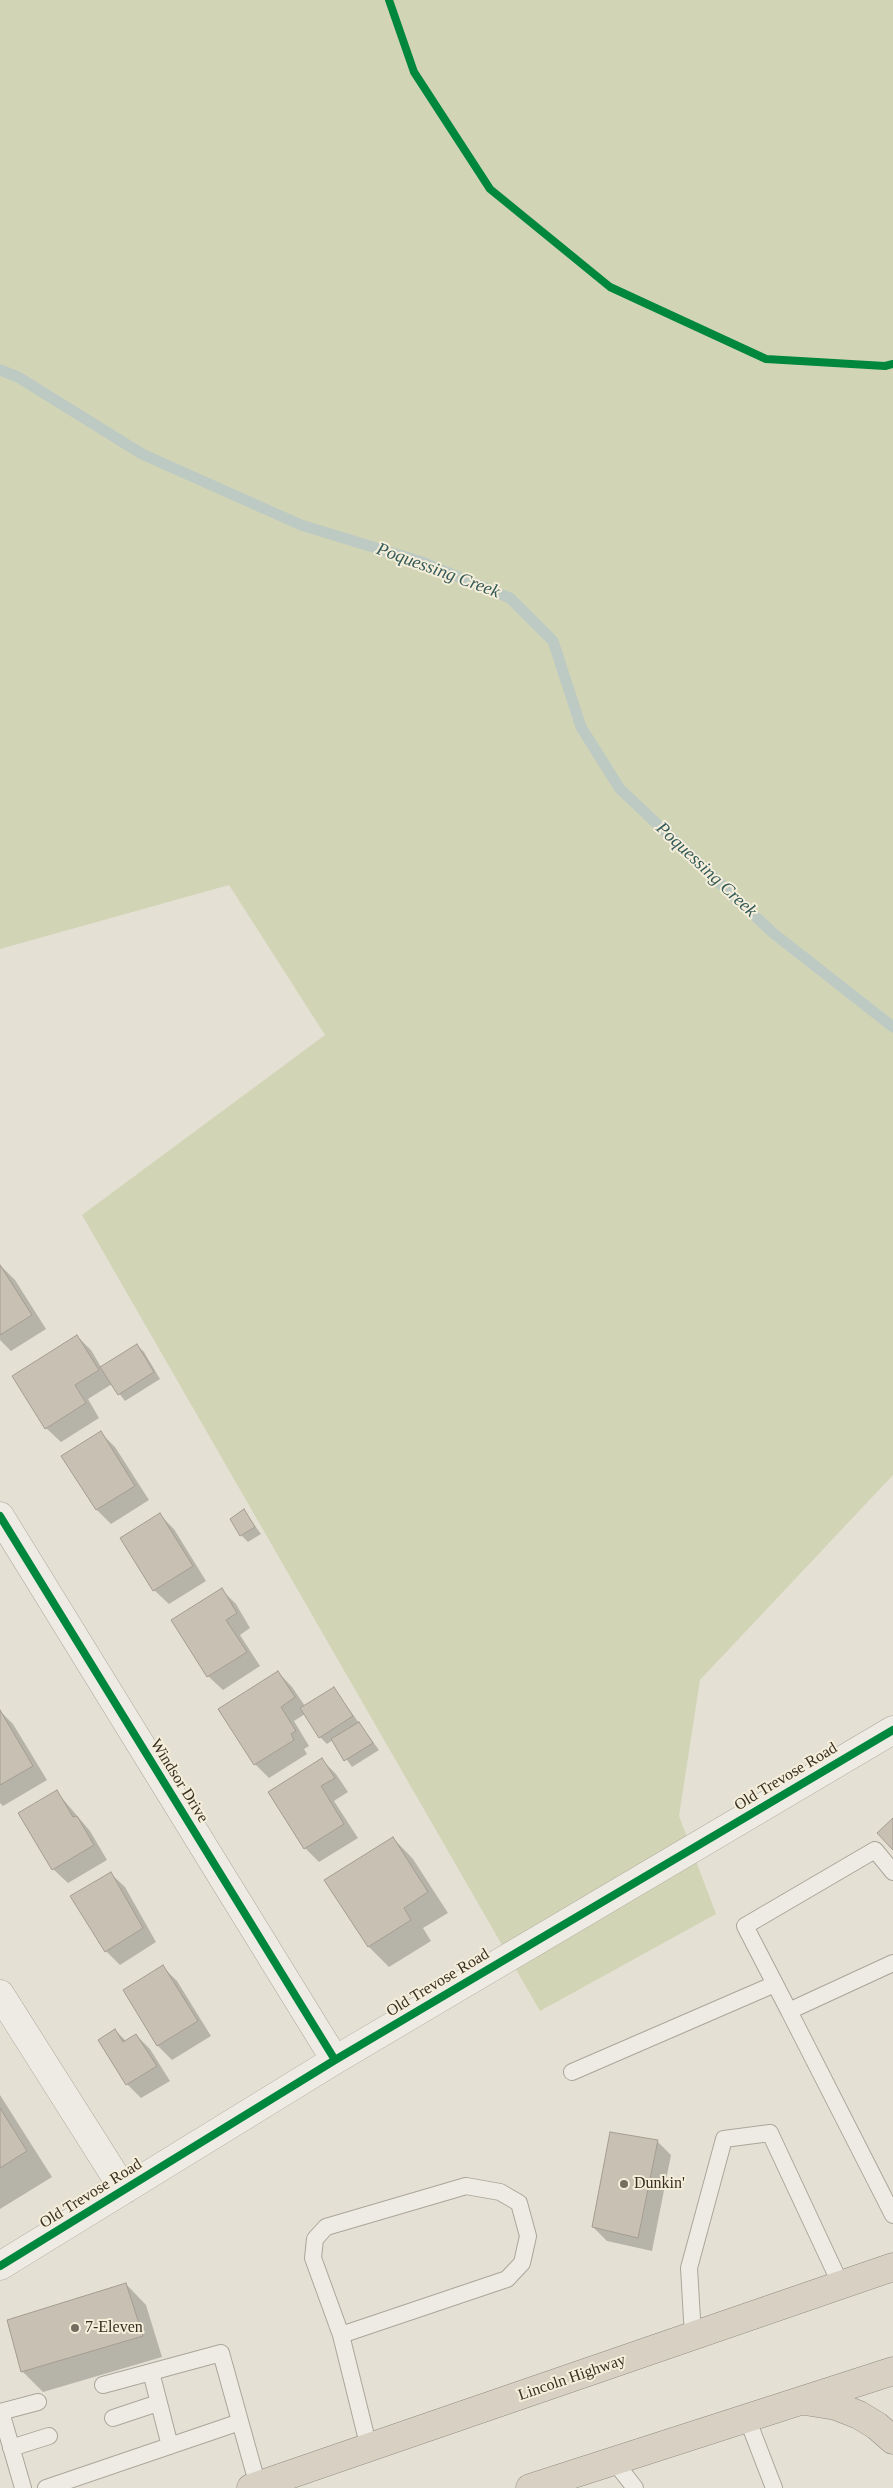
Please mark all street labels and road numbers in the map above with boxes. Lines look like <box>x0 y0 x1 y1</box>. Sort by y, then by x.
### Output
street label: Windsor Drive <box>146 1736 212 1826</box>
street label: Old Trevose Road <box>731 1739 841 1815</box>
street label: Old Trevose Road <box>383 1945 493 2021</box>
street label: Old Trevose Road <box>36 2155 146 2233</box>
street label: Lincoln Highway <box>516 2351 628 2405</box>

